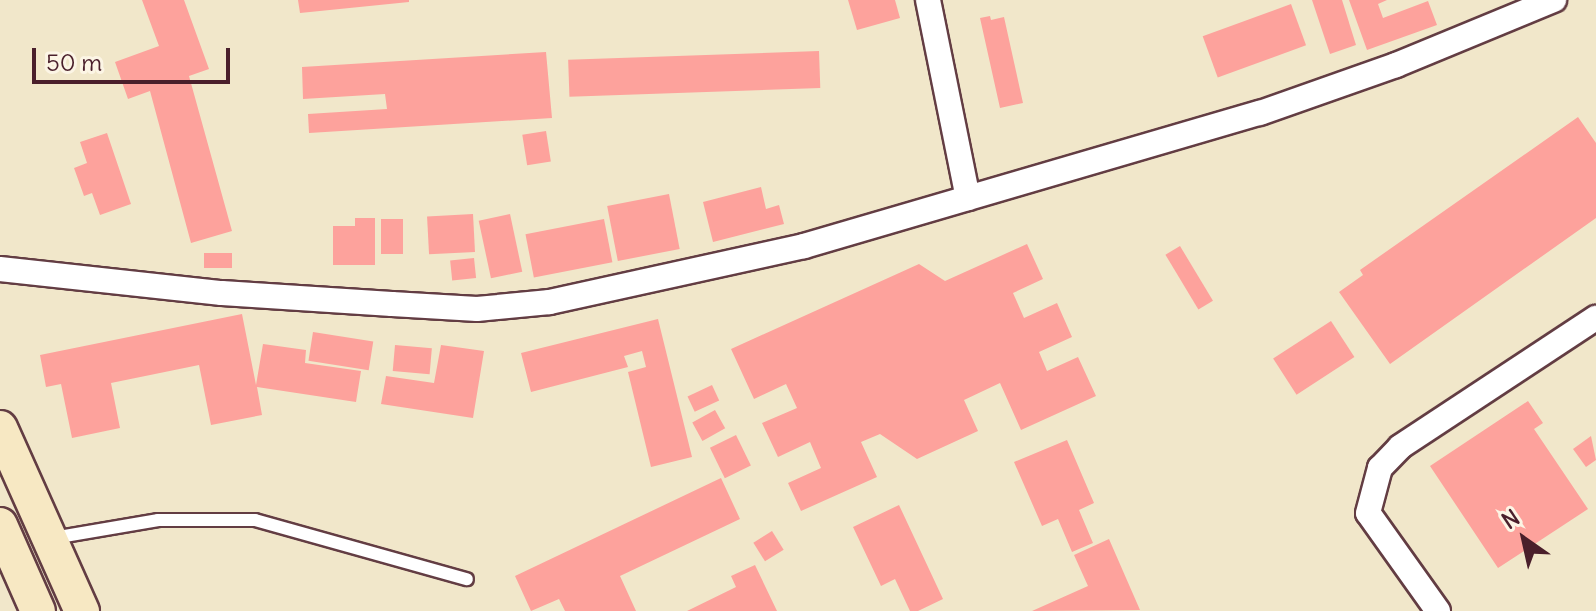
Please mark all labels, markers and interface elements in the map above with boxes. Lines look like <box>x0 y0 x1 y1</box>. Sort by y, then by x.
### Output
scale bar <box>36 32 234 82</box>
text: 50 m <box>46 47 102 77</box>
north arrow <box>1484 499 1564 579</box>
text: N <box>1496 503 1525 535</box>

